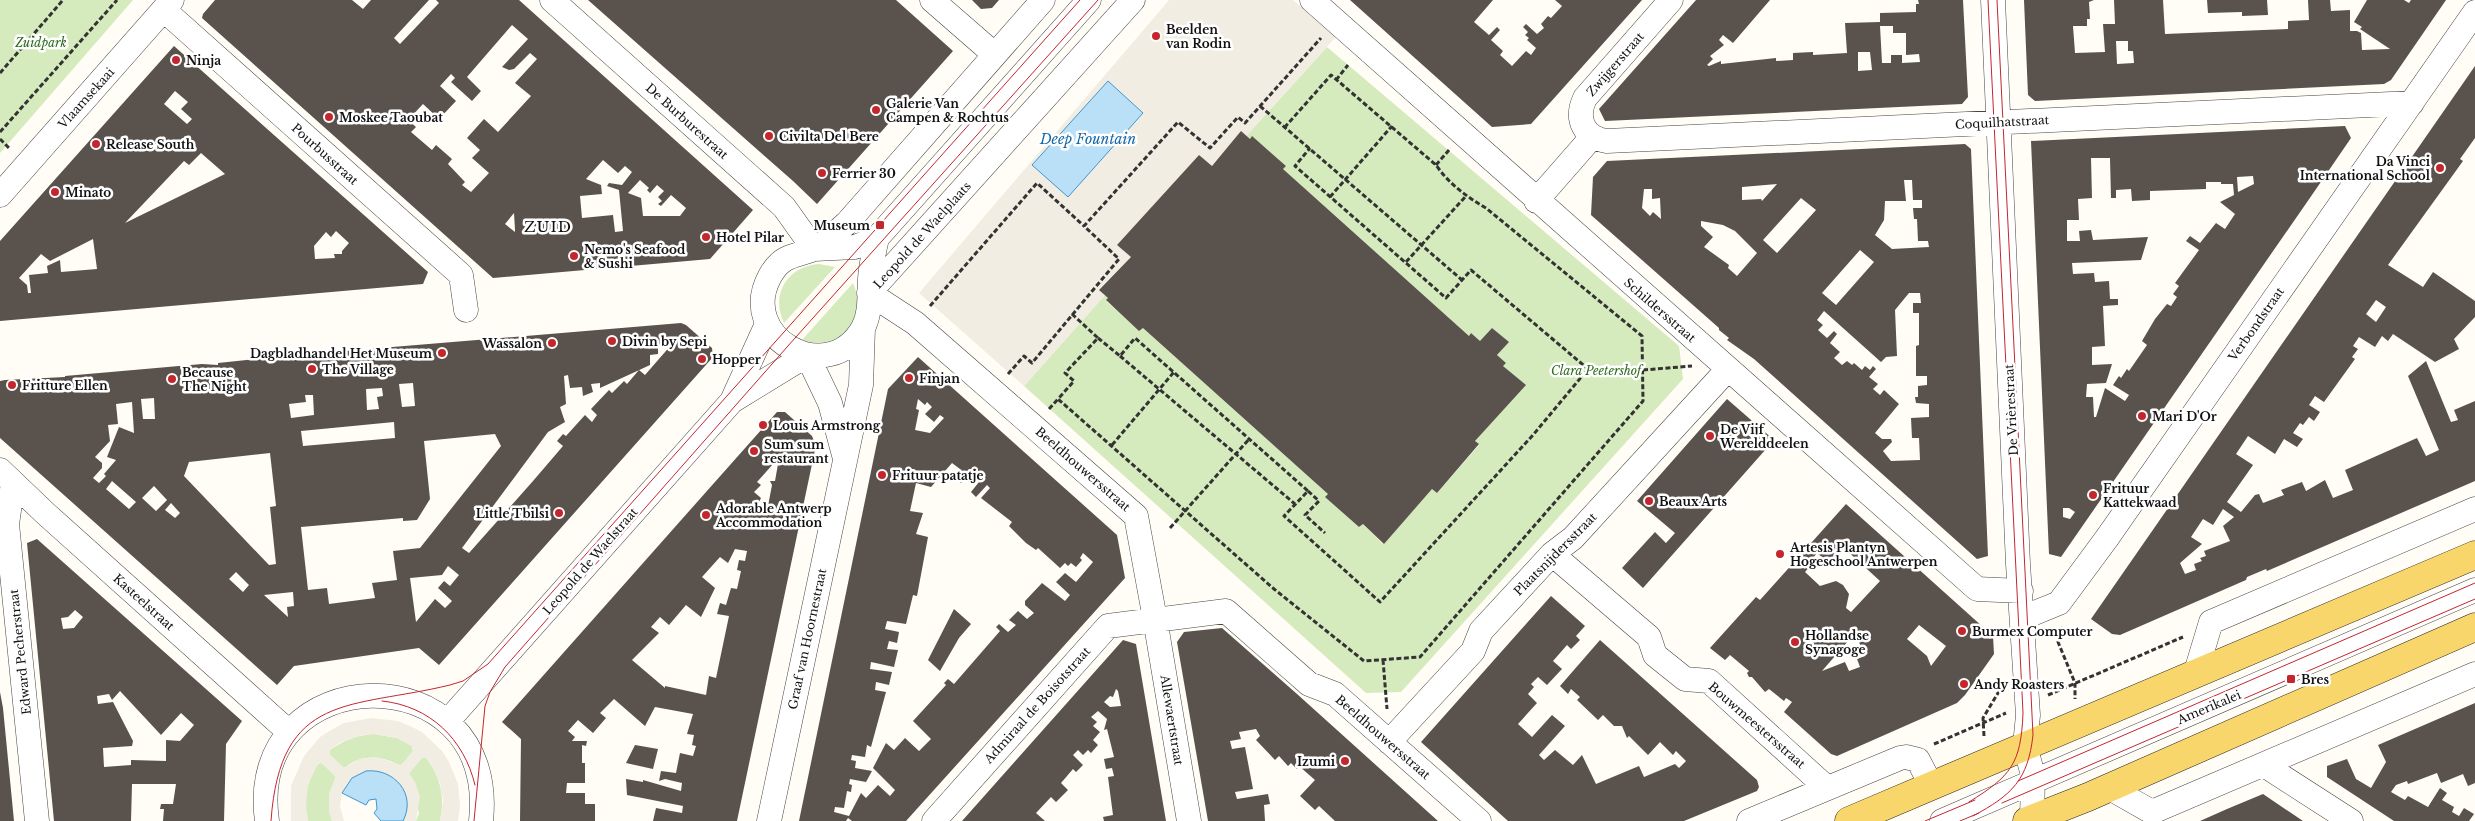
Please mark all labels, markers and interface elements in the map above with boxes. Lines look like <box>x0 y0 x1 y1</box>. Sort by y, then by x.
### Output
place label: Beelden van Rodin <box>1166 22 1231 51</box>
street label: Zwijgerstraat <box>1583 29 1647 99</box>
marker: Beelden van Rodin <box>1150 30 1162 42</box>
park label: Zuidpark <box>14 35 67 50</box>
place label: Ninja <box>186 53 221 68</box>
marker: Ninja <box>170 54 182 66</box>
street label: Vlaamsekaai <box>54 64 117 132</box>
street label: De Burburestraat <box>643 80 732 162</box>
place label: Galerie Van Campen & Rochtus <box>886 96 1009 125</box>
marker: Galerie Van Campen & Rochtus <box>870 104 882 116</box>
place label: Moskee Taoubat <box>339 110 443 125</box>
marker: Moskee Taoubat <box>323 111 335 123</box>
street label: Coquilhatstraat <box>1955 112 2050 132</box>
street label: Pourbusstraat <box>289 120 362 188</box>
place label: Civilta Del Bere <box>779 129 879 144</box>
marker: Civilta Del Bere <box>763 130 775 142</box>
water label: Deep Fountain <box>1039 130 1136 148</box>
place label: Release South <box>106 137 195 152</box>
marker: Release South <box>90 138 102 150</box>
place label: Da Vinci International School <box>2300 154 2431 183</box>
marker: Da Vinci International School <box>2434 162 2446 174</box>
place label: Ferrier 30 <box>832 166 896 181</box>
marker: Ferrier 30 <box>816 167 828 179</box>
street label: Leopold de Waelplaats <box>870 178 974 292</box>
place label: Minato <box>65 185 111 200</box>
marker: Minato <box>49 186 61 198</box>
district label: ZUID <box>524 217 572 236</box>
place label: Museum <box>814 218 871 233</box>
marker: Museum <box>874 219 886 231</box>
place label: Hotel Pilar <box>716 230 784 245</box>
marker: Hotel Pilar <box>700 231 712 243</box>
place label: Nemo's Seafood & Sushi <box>584 242 686 271</box>
marker: Nemo's Seafood & Sushi <box>568 250 580 262</box>
street label: Schildersstraat <box>1621 275 1699 346</box>
street label: Verbondstraat <box>2224 284 2287 365</box>
place label: Divin by Sepi <box>622 334 708 349</box>
marker: Divin by Sepi <box>606 335 618 347</box>
place label: Wassalon <box>481 336 542 351</box>
marker: Wassalon <box>546 337 558 349</box>
place label: Dagbladhandel Het Museum <box>250 346 433 361</box>
marker: Dagbladhandel Het Museum <box>436 347 448 359</box>
place label: Hopper <box>712 352 761 367</box>
marker: Hopper <box>696 353 708 365</box>
place label: The Village <box>322 362 394 377</box>
marker: The Village <box>306 363 318 375</box>
park label: Clara Peetershof <box>1551 363 1644 378</box>
street label: De Vrièrestraat <box>2001 363 2021 456</box>
place label: Because The Night <box>182 365 247 394</box>
place label: Finjan <box>919 371 960 386</box>
marker: Finjan <box>903 372 915 384</box>
marker: Because The Night <box>166 373 178 385</box>
place label: Fritture Ellen <box>22 378 108 393</box>
marker: Fritture Ellen <box>6 379 18 391</box>
place label: Mari D'Or <box>2152 409 2217 424</box>
marker: Mari D'Or <box>2136 410 2148 422</box>
place label: Louis Armstrong <box>773 418 881 433</box>
marker: Louis Armstrong <box>757 419 769 431</box>
place label: De Vijf Werelddeelen <box>1719 422 1809 451</box>
street label: Beeldhouwersstraat <box>1033 424 1134 515</box>
marker: De Vijf Werelddeelen <box>1704 430 1716 442</box>
place label: Sum sum restaurant <box>764 437 829 466</box>
marker: Sum sum restaurant <box>748 445 760 457</box>
place label: Frituur patatje <box>892 468 983 483</box>
marker: Frituur patatje <box>876 469 888 481</box>
place label: Frituur Kattekwaad <box>2103 481 2177 510</box>
marker: Frituur Kattekwaad <box>2087 489 2099 501</box>
place label: Beaux Arts <box>1659 494 1728 509</box>
marker: Beaux Arts <box>1643 495 1655 507</box>
place label: Adorable Antwerp Accommodation <box>715 501 832 530</box>
street label: Leopold de Waelstraat <box>539 504 641 618</box>
place label: Little Tbilsi <box>476 506 550 521</box>
marker: Little Tbilsi <box>553 507 565 519</box>
marker: Adorable Antwerp Accommodation <box>700 509 712 521</box>
street label: Plaatsnijdersstraat <box>1510 509 1600 599</box>
place label: Artesis Plantyn Hogeschool Antwerpen <box>1789 540 1938 569</box>
marker: Artesis Plantyn Hogeschool Antwerpen <box>1774 548 1786 560</box>
street label: Graaf van Hoornestraat <box>785 567 829 711</box>
street label: Kasteelstraat <box>110 571 178 634</box>
street label: Edward Pecherstraat <box>6 588 34 716</box>
place label: Burmex Computer <box>1972 624 2093 639</box>
marker: Burmex Computer <box>1956 625 1968 637</box>
place label: Hollandse Synagoge <box>1805 628 1869 657</box>
marker: Hollandse Synagoge <box>1789 636 1801 648</box>
street label: Admiraal de Boisotstraat <box>980 643 1094 767</box>
place label: Bres <box>2301 672 2329 687</box>
street label: Allewaertstraat <box>1157 673 1187 767</box>
marker: Bres <box>2285 673 2297 685</box>
place label: Andy Roasters <box>1973 677 2065 692</box>
marker: Andy Roasters <box>1958 678 1970 690</box>
street label: Bouwmeestersstraat <box>1705 679 1809 771</box>
street label: Amerikalei <box>2174 687 2243 728</box>
street label: Beeldhouwersstraat <box>1333 692 1434 783</box>
place label: Izumi <box>1297 754 1336 769</box>
marker: Izumi <box>1339 755 1351 767</box>

